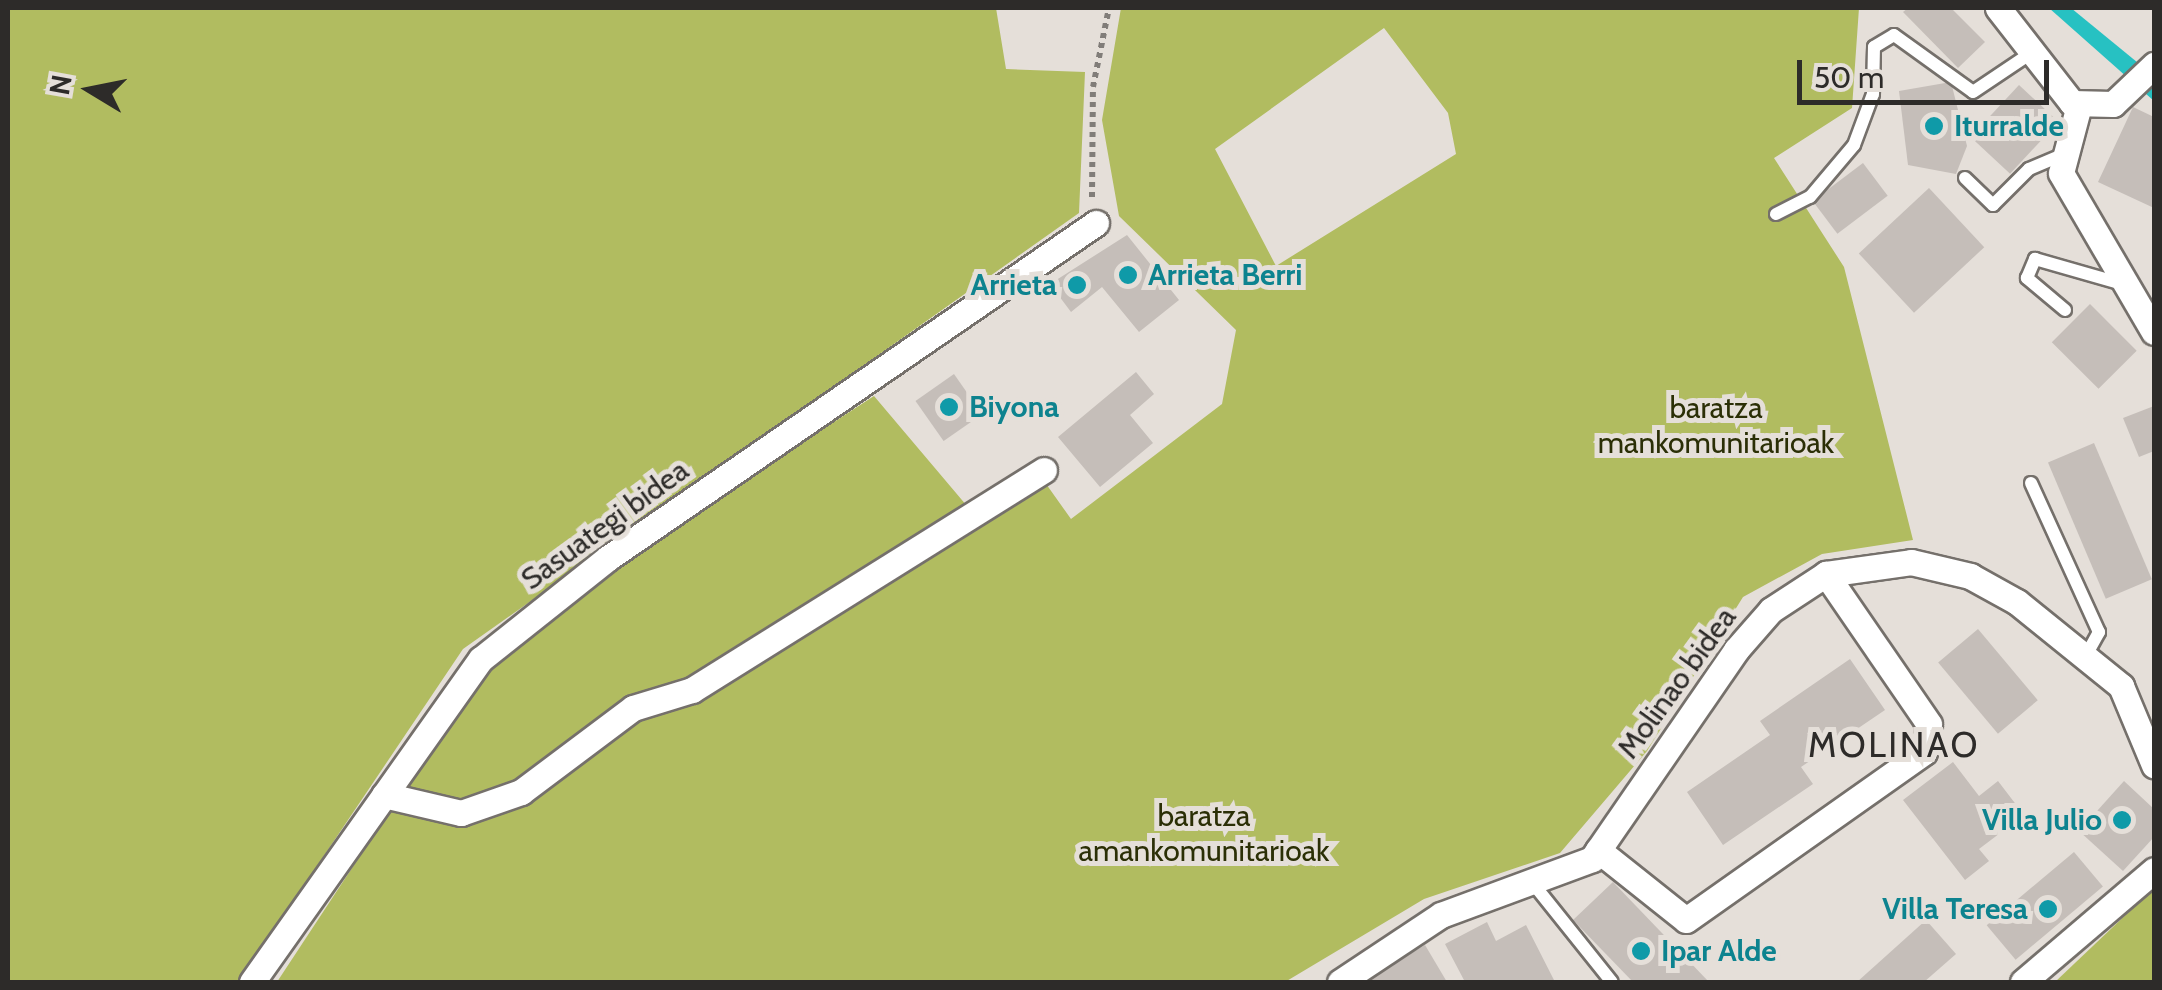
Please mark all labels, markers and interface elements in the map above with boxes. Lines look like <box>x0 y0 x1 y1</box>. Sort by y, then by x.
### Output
north arrow <box>40 40 140 140</box>
scale bar <box>1802 40 2054 102</box>
text: 50 m <box>1814 59 1884 96</box>
text: N <box>42 72 79 97</box>
place label: Iturralde <box>1954 108 2064 144</box>
marker: Iturralde <box>1923 115 1945 137</box>
place label: Arrieta Berri <box>1148 257 1302 293</box>
marker: Arrieta Berri <box>1117 264 1139 286</box>
place label: Arrieta <box>971 267 1057 303</box>
marker: Arrieta <box>1066 274 1088 296</box>
place label: Biyona <box>969 389 1059 425</box>
park label: baratza mankomunitarioak <box>1598 390 1834 460</box>
marker: Biyona <box>938 396 960 418</box>
street label: Sasuategi bidea <box>515 452 695 598</box>
street label: Molinao bidea <box>1610 601 1744 765</box>
district label: MOLINAO <box>1808 724 1980 766</box>
park label: baratza amankomunitarioak <box>1078 798 1330 868</box>
place label: Villa Julio <box>1982 802 2102 838</box>
marker: Villa Julio <box>2111 809 2133 831</box>
place label: Villa Teresa <box>1882 891 2028 927</box>
marker: Villa Teresa <box>2037 898 2059 920</box>
place label: Ipar Alde <box>1661 933 1777 969</box>
marker: Ipar Alde <box>1630 940 1652 962</box>

